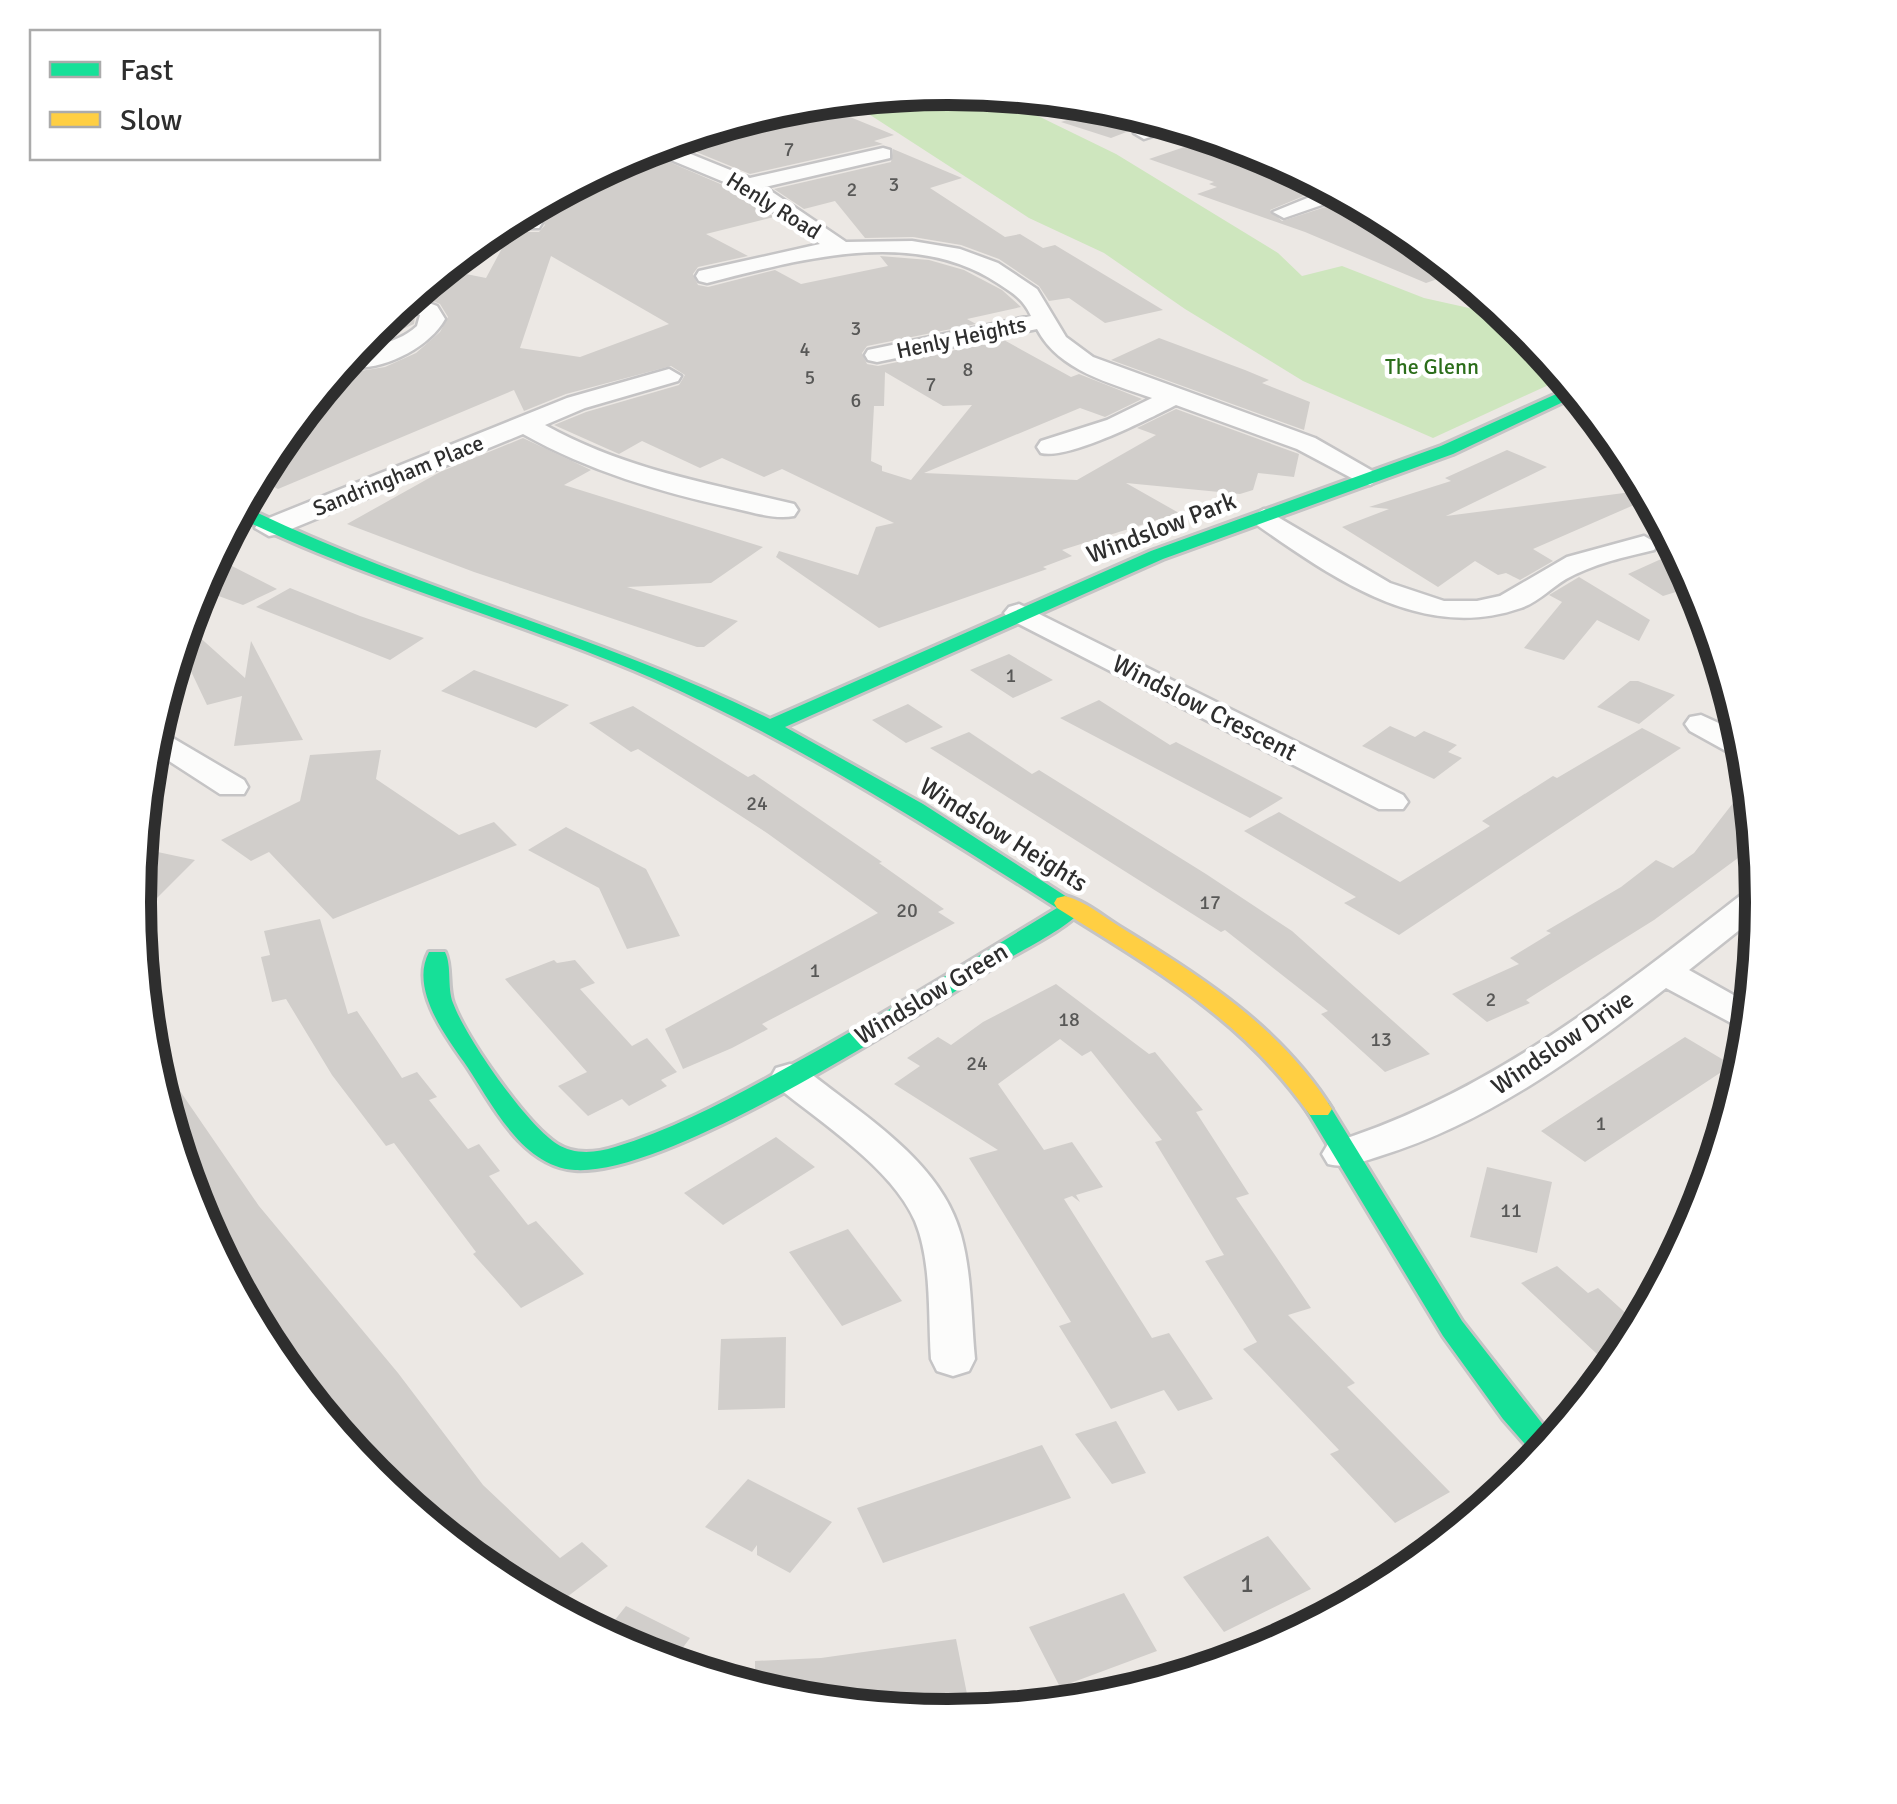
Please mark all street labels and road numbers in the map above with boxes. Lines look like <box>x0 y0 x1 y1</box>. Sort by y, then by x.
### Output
street label: Henly Road <box>722 166 826 245</box>
street label: Henly Heights <box>894 311 1028 364</box>
street label: Sandringham Place <box>309 429 488 522</box>
street label: Windslow Park <box>1082 485 1241 570</box>
street label: Windslow Crescent <box>1107 648 1303 767</box>
street label: Windslow Heights <box>914 770 1093 898</box>
street label: Windslow Green <box>849 936 1013 1051</box>
street label: Windslow Drive <box>1485 983 1639 1101</box>

